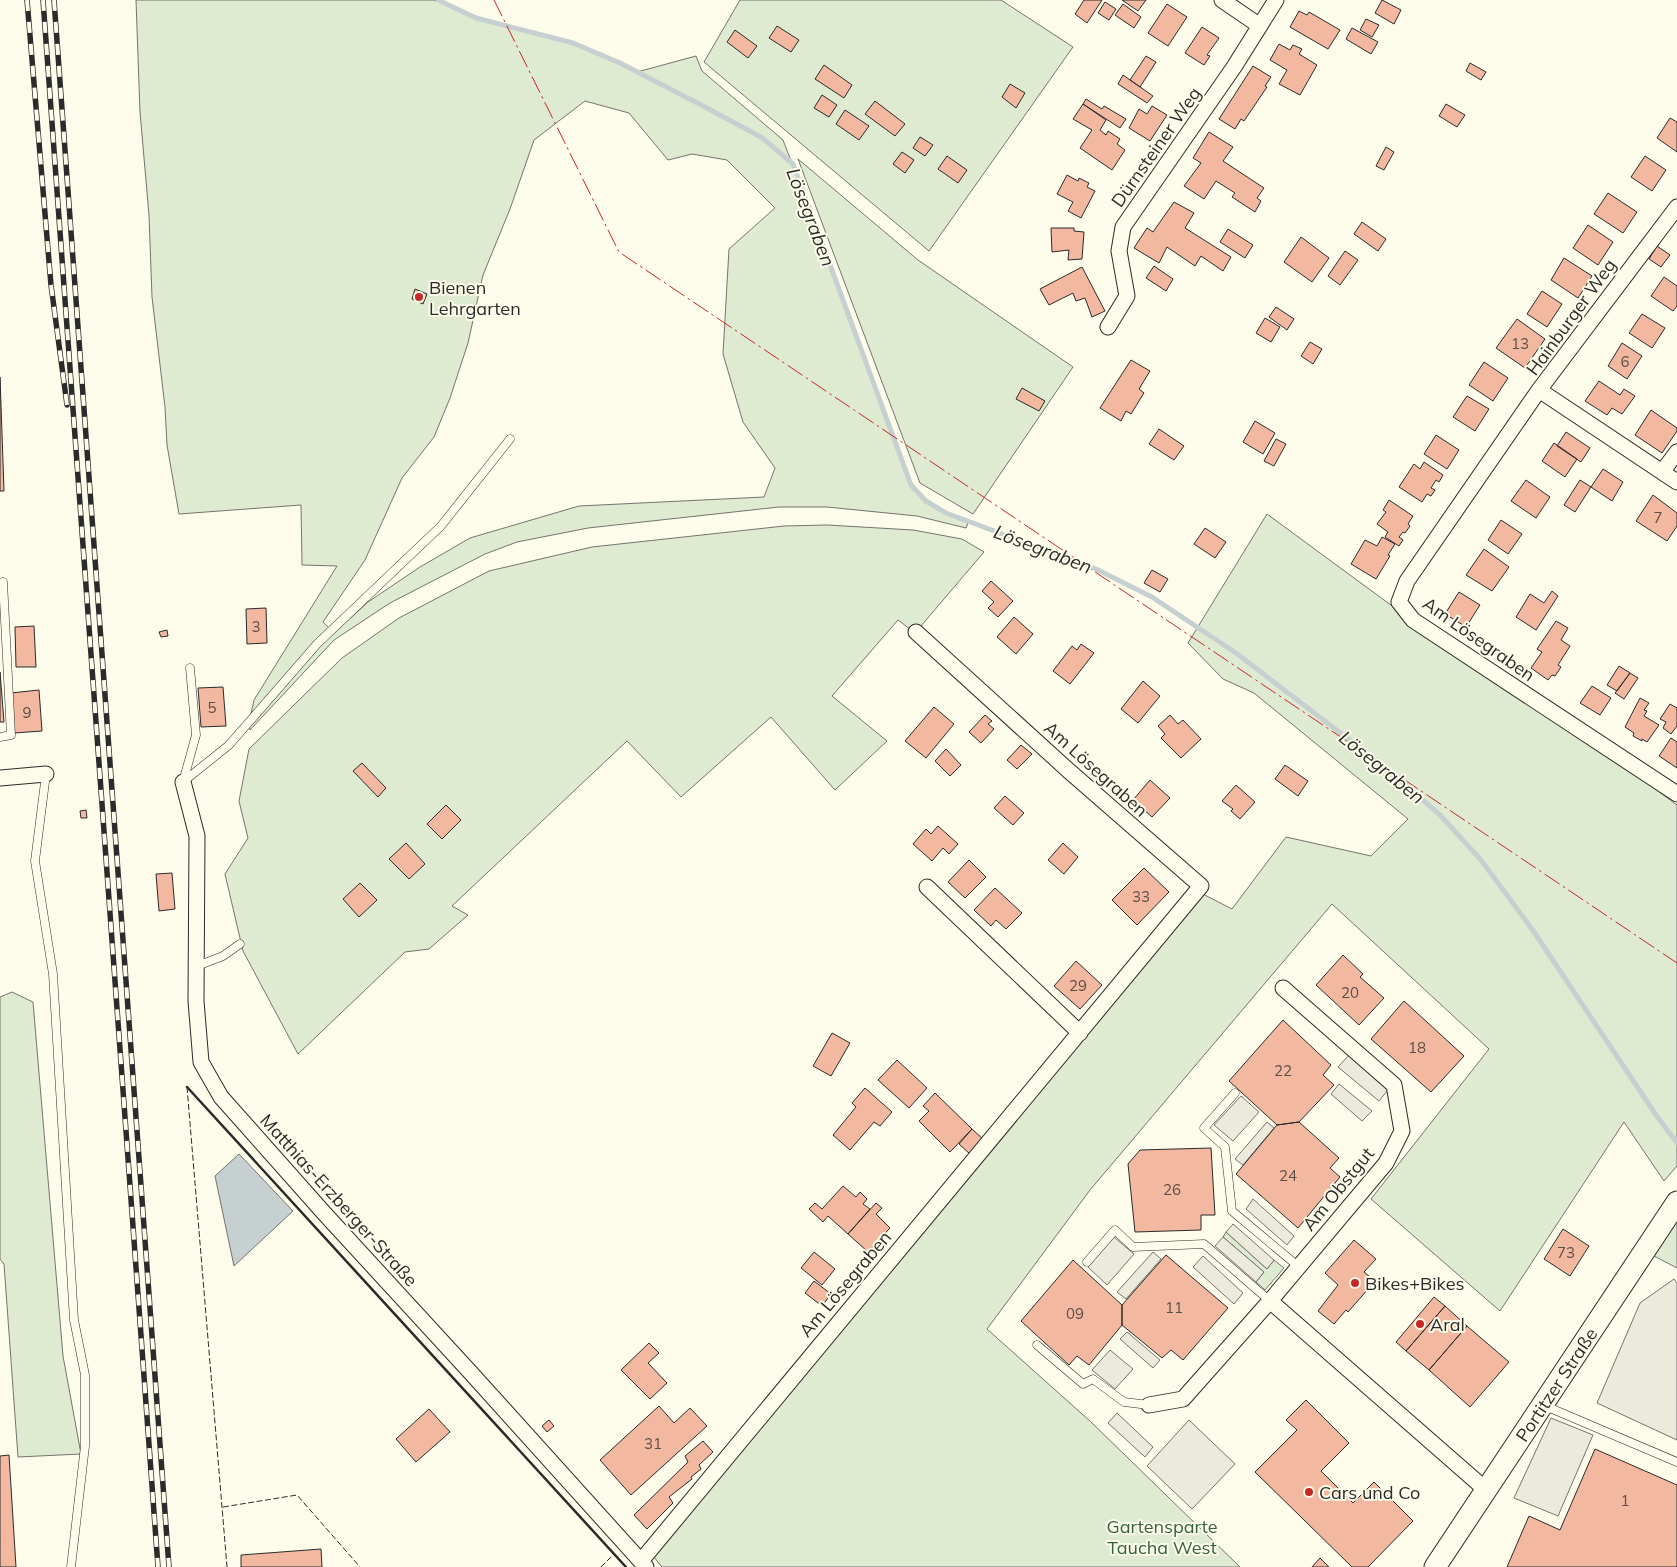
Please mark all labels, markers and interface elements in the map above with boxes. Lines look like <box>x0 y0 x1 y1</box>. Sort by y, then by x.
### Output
street label: Dürnsteiner Weg <box>1106 83 1206 211</box>
water label: Lösegraben <box>781 164 841 270</box>
street label: Hainburger Weg <box>1521 254 1621 380</box>
place label: Bienen Lehrgarten <box>429 276 521 320</box>
marker: Bienen Lehrgarten <box>413 291 425 303</box>
house number: 13 <box>1511 334 1529 353</box>
house number: 6 <box>1620 352 1630 371</box>
house number: 7 <box>1653 508 1663 527</box>
water label: Lösegraben <box>990 519 1096 579</box>
street label: Am Lösegraben <box>1418 592 1540 686</box>
house number: 3 <box>251 617 261 636</box>
house number: 5 <box>207 698 217 717</box>
house number: 9 <box>22 703 32 722</box>
street label: Am Lösegraben <box>1039 716 1153 822</box>
water label: Lösegraben <box>1334 725 1430 809</box>
house number: 33 <box>1132 887 1150 906</box>
house number: 29 <box>1069 976 1087 995</box>
house number: 20 <box>1341 983 1359 1002</box>
house number: 18 <box>1408 1038 1426 1057</box>
house number: 22 <box>1274 1061 1292 1080</box>
street label: Matthias-Erzberger-Straße <box>255 1109 423 1291</box>
street label: Am Obstgut <box>1297 1143 1379 1235</box>
house number: 24 <box>1279 1166 1297 1185</box>
house number: 26 <box>1163 1180 1181 1199</box>
street label: Am Lösegraben <box>794 1226 896 1342</box>
house number: 73 <box>1557 1243 1575 1262</box>
place label: Bikes+Bikes <box>1365 1272 1464 1295</box>
marker: Bikes+Bikes <box>1349 1277 1361 1289</box>
house number: 11 <box>1165 1298 1183 1317</box>
house number: 09 <box>1066 1304 1084 1323</box>
place label: Aral <box>1430 1313 1465 1336</box>
marker: Aral <box>1414 1318 1426 1330</box>
street label: Portitzer Straße <box>1510 1323 1602 1446</box>
house number: 31 <box>644 1434 662 1453</box>
place label: Cars und Co <box>1319 1481 1420 1504</box>
marker: Cars und Co <box>1303 1486 1315 1498</box>
house number: 1 <box>1620 1491 1630 1510</box>
park label: Gartensparte Taucha West <box>1106 1515 1218 1559</box>

